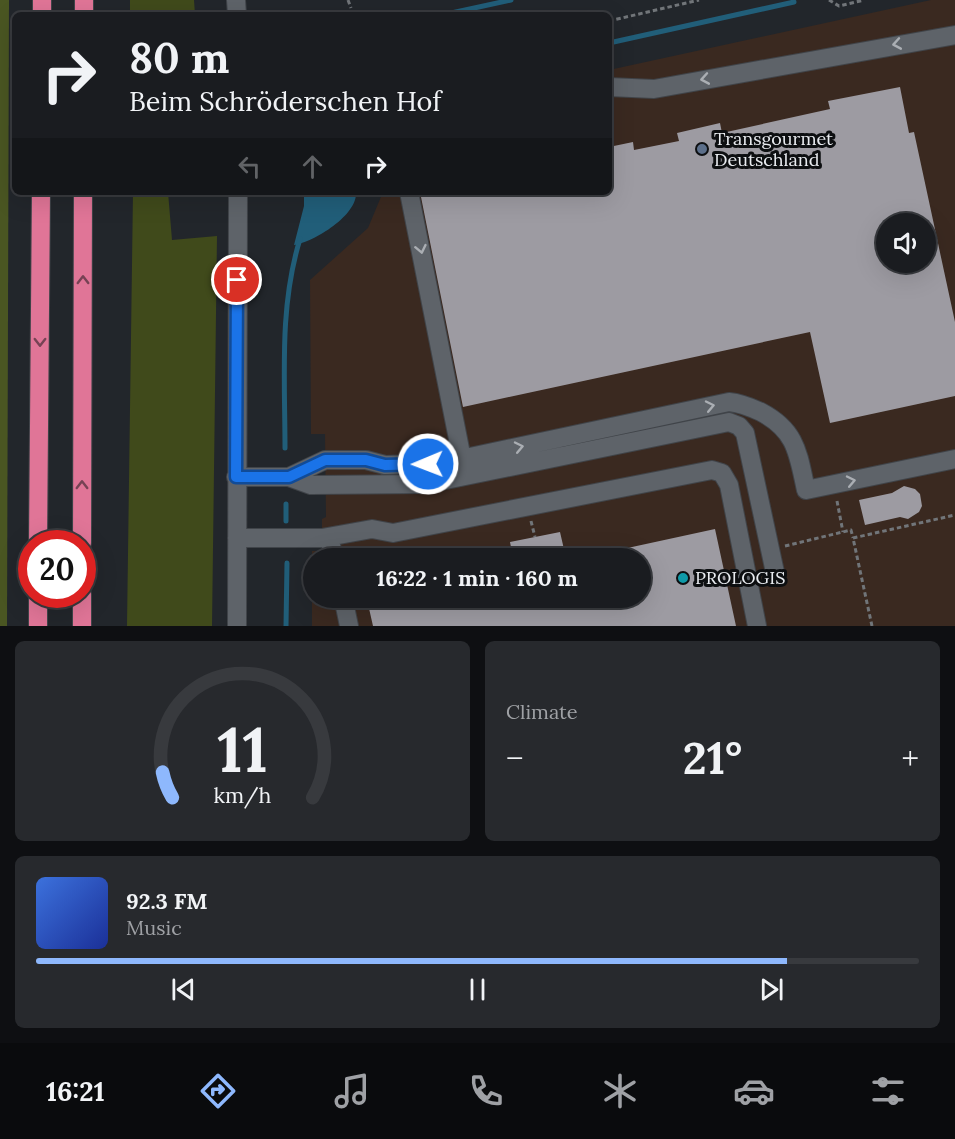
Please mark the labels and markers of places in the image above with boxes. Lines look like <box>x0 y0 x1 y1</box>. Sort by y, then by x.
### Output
place label: Transgourmet Deutschland <box>714 127 833 171</box>
marker: Transgourmet Deutschland <box>695 142 709 156</box>
pin <box>211 254 262 305</box>
place label: PROLOGIS <box>695 566 786 589</box>
marker: PROLOGIS <box>676 571 690 585</box>

